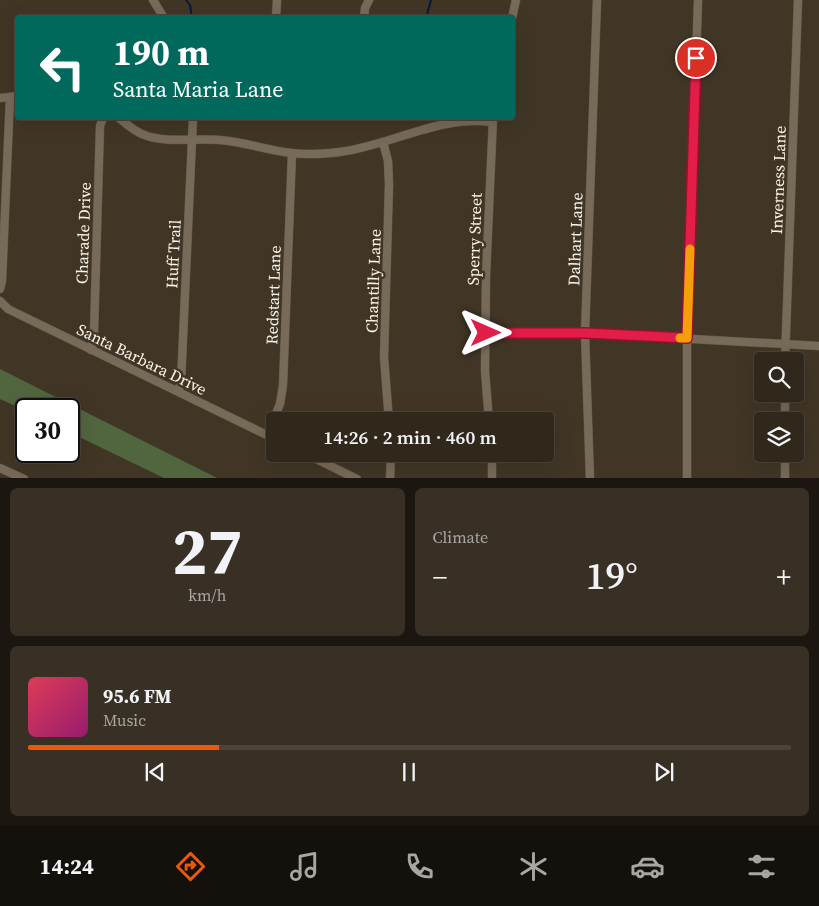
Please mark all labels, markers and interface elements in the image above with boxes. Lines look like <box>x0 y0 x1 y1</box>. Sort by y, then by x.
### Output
text: 190 m <box>113 29 209 77</box>
icon: left <box>30 35 95 100</box>
pin <box>675 37 717 79</box>
icon: arrive <box>682 44 710 72</box>
text: Santa Maria Lane <box>113 74 283 104</box>
street label: Inverness Lane <box>765 125 791 235</box>
street label: Charade Drive <box>70 182 96 284</box>
street label: Sperry Street <box>461 192 487 286</box>
street label: Dalhart Lane <box>562 192 588 286</box>
street label: Huff Trail <box>160 219 186 289</box>
street label: Chantilly Lane <box>360 229 386 333</box>
street label: Redstart Lane <box>260 245 286 345</box>
position arrow <box>459 306 511 358</box>
street label: Santa Barbara Drive <box>73 318 211 400</box>
map controls <box>754 352 804 462</box>
button: search <box>754 352 804 402</box>
speed limit sign: 30 <box>15 398 80 463</box>
button: layers <box>754 412 804 462</box>
text: 14:26 · 2 min · 460 m <box>323 424 497 450</box>
text: 27 <box>172 507 242 596</box>
text: Climate <box>433 526 488 548</box>
text: 19° <box>586 550 638 602</box>
text: − <box>433 558 447 596</box>
text: + <box>776 558 791 596</box>
text: km/h <box>188 584 226 606</box>
text: 95.6 FM <box>103 683 172 709</box>
text: Music <box>103 709 146 731</box>
icon: previous <box>141 758 169 786</box>
icon: pause <box>395 758 423 786</box>
icon: next <box>650 758 678 786</box>
icon: directions <box>173 849 208 884</box>
icon: music <box>287 849 322 884</box>
icon: phone <box>402 849 437 884</box>
icon: climate <box>516 849 551 884</box>
icon: car <box>630 849 665 884</box>
icon: filters <box>744 849 779 884</box>
text: 14:24 <box>40 851 94 881</box>

